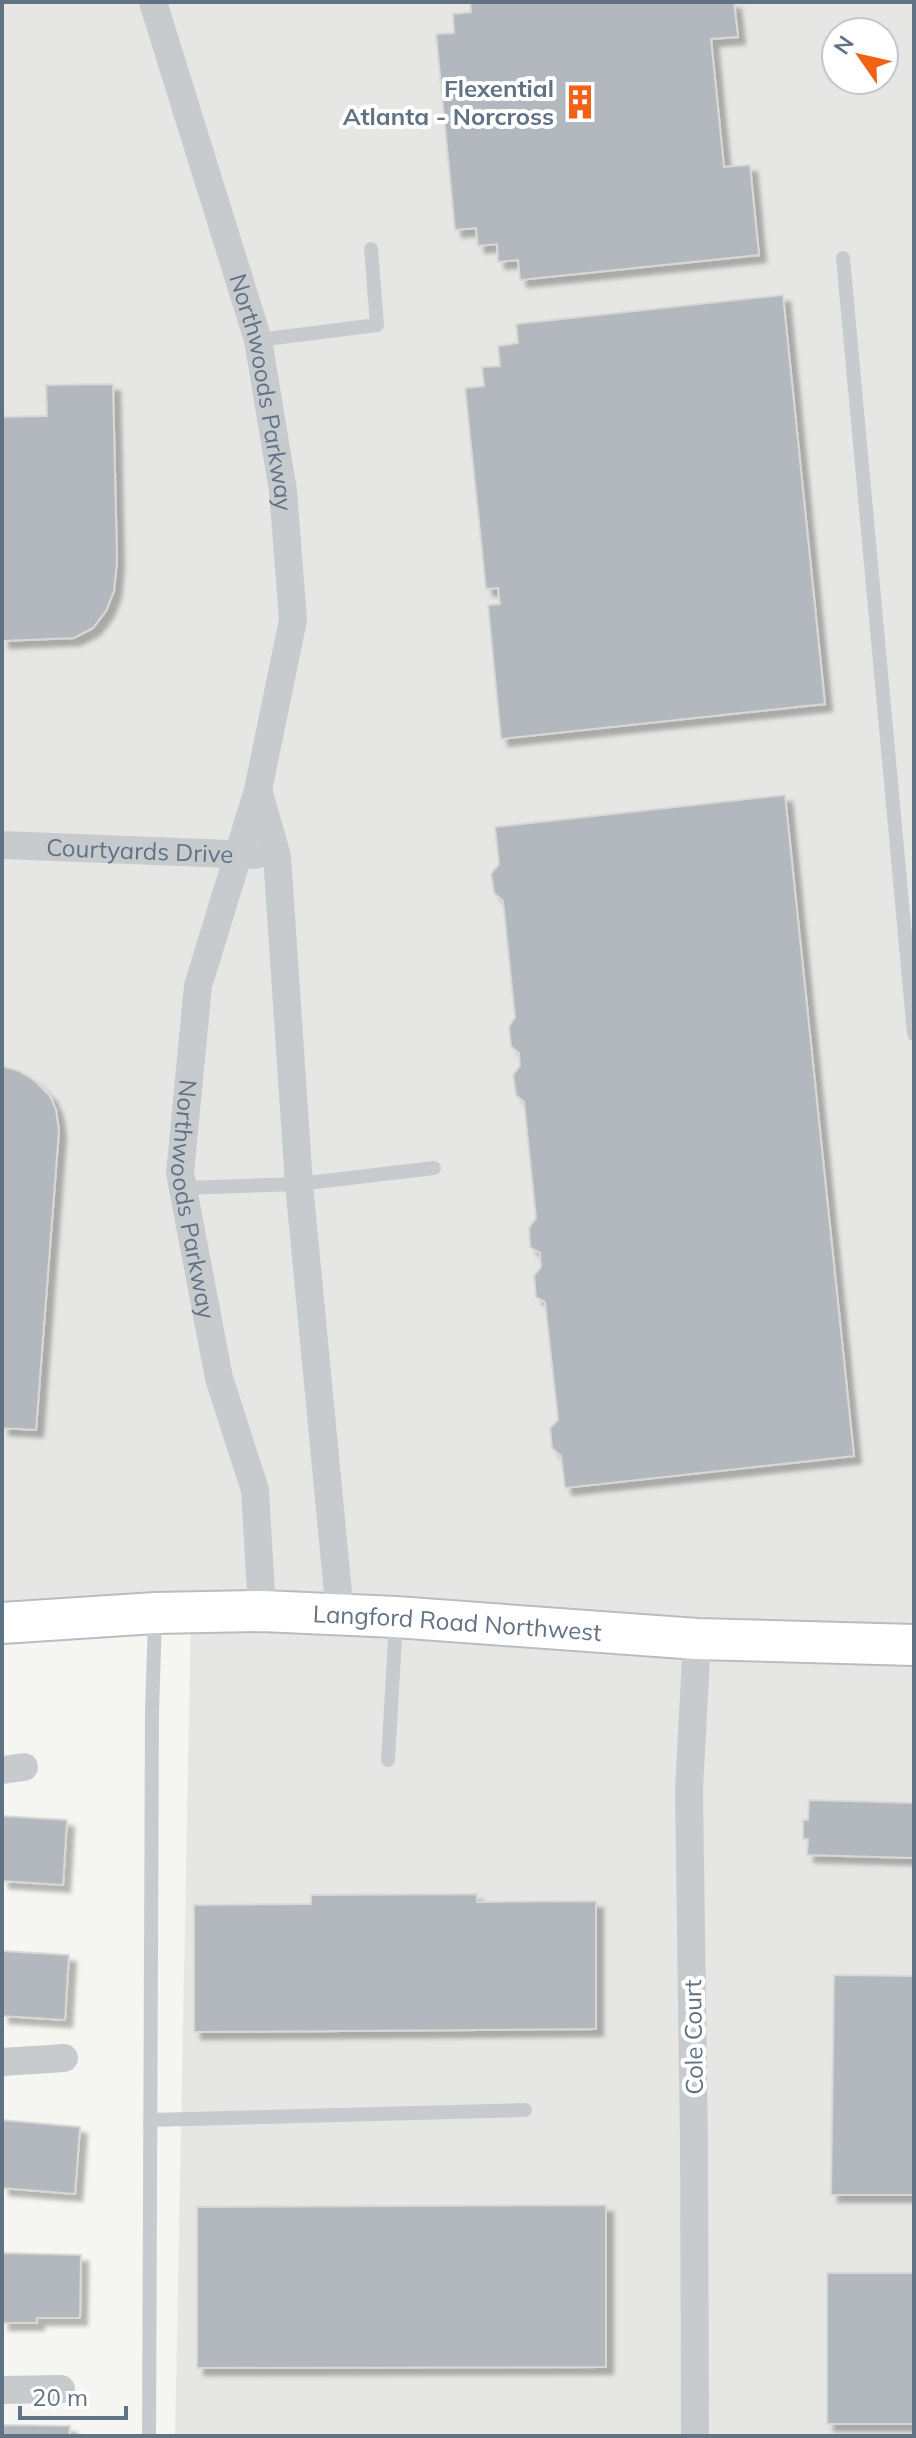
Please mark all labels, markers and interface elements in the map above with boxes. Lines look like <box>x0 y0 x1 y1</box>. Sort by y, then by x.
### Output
north arrow <box>820 16 900 96</box>
text: N <box>827 30 860 60</box>
place label: Flexential Atlanta - Norcross <box>343 73 554 131</box>
building icon: Flexential Atlanta - Norcross <box>561 83 599 121</box>
street label: Northwoods Parkway <box>223 270 300 512</box>
street label: Courtyards Drive <box>46 832 234 869</box>
street label: Northwoods Parkway <box>165 1078 222 1322</box>
street label: Langford Road Northwest <box>312 1598 603 1647</box>
street label: Cole Court <box>677 1979 709 2095</box>
scale bar <box>20 2370 126 2420</box>
text: 20 m <box>32 2382 88 2412</box>

